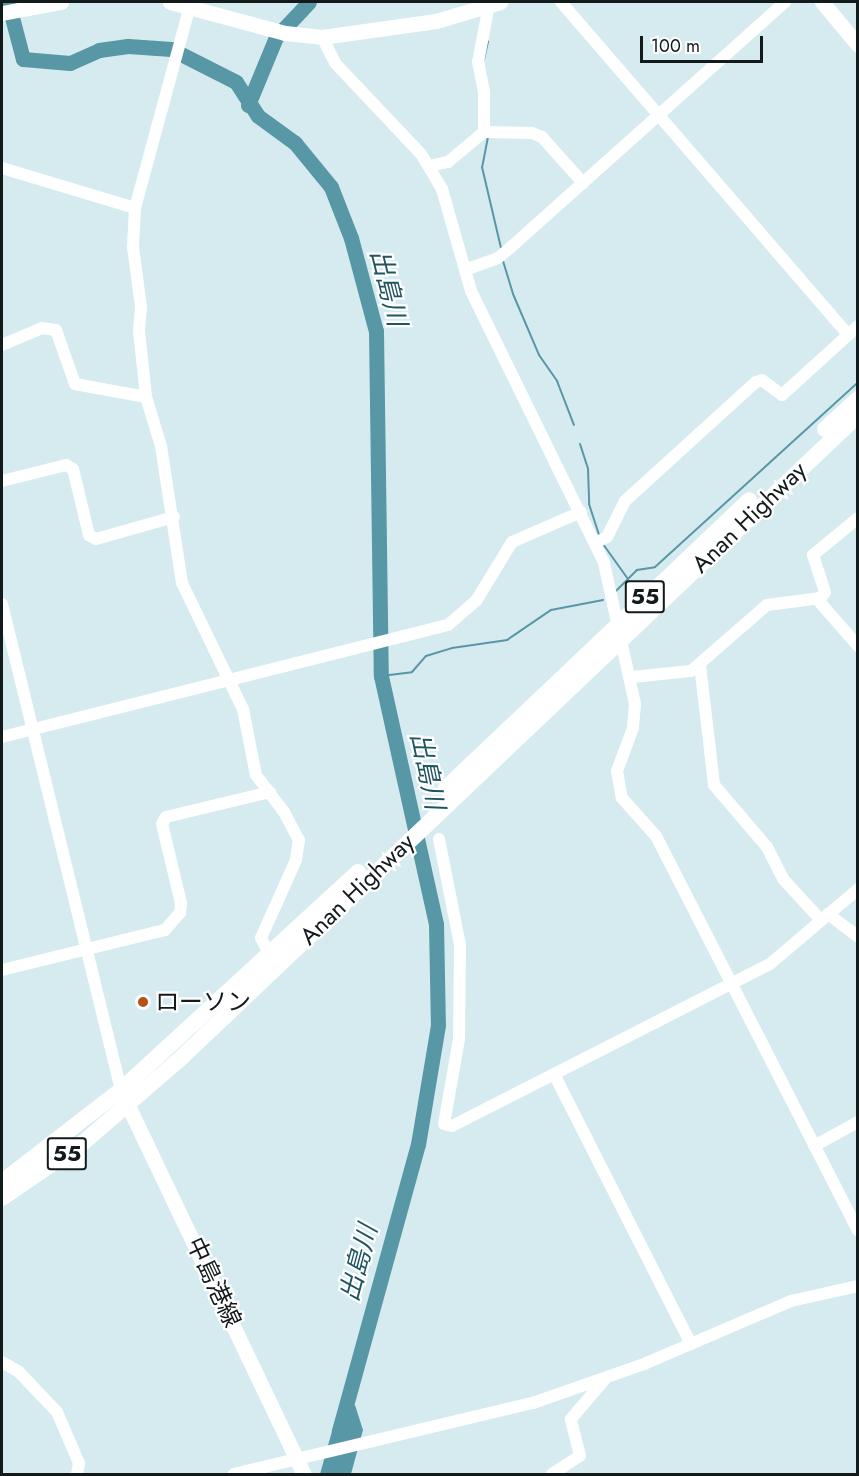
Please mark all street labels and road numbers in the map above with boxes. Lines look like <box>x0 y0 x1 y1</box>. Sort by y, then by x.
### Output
street label: Anan Highway <box>686 455 812 579</box>
road number: 55 <box>624 578 666 616</box>
street label: Anan Highway <box>294 827 420 951</box>
road number: 55 <box>46 1135 88 1173</box>
street label: 中島港線 <box>181 1232 247 1332</box>

